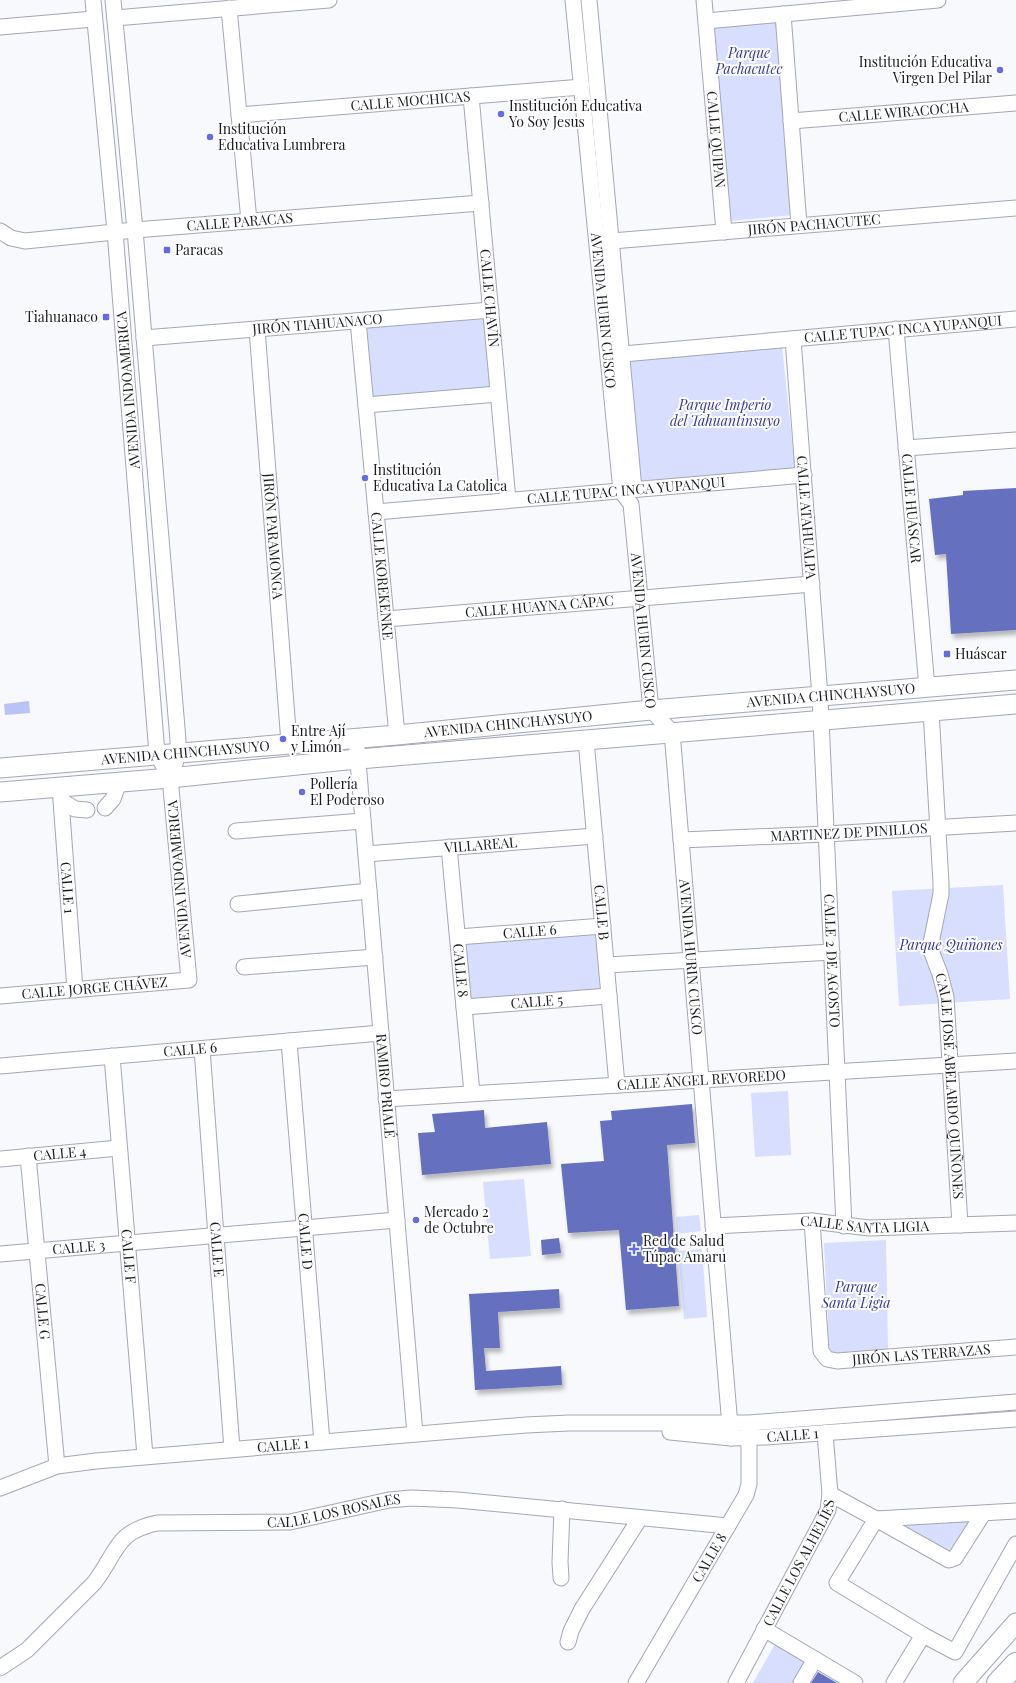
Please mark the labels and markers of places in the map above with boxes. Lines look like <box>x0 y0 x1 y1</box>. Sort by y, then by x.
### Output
place label: Institución Educativa Virgen Del Pilar <box>859 52 993 87</box>
marker: Institución Educativa Virgen Del Pilar <box>995 65 1005 75</box>
place label: Institución Educativa Yo Soy Jesus <box>508 96 642 131</box>
marker: Institución Educativa Yo Soy Jesus <box>496 109 506 119</box>
place label: Institución Educativa Lumbrera <box>218 119 346 154</box>
marker: Institución Educativa Lumbrera <box>205 132 215 142</box>
place label: Paracas <box>175 240 223 259</box>
marker: Paracas <box>162 245 172 255</box>
place label: Tiahuanaco <box>25 307 98 326</box>
marker: Tiahuanaco <box>101 312 111 322</box>
place label: Institución Educativa La Catolica <box>373 460 507 495</box>
marker: Institución Educativa La Catolica <box>360 473 370 483</box>
place label: Huáscar <box>955 644 1008 663</box>
marker: Huáscar <box>942 649 952 659</box>
place label: Entre Ají y Limón <box>290 721 346 756</box>
marker: Entre Ají y Limón <box>278 734 288 744</box>
place label: Pollería El Poderoso <box>310 774 385 809</box>
marker: Pollería El Poderoso <box>297 787 307 797</box>
place label: Mercado 2 de Octubre <box>424 1202 494 1237</box>
marker: Mercado 2 de Octubre <box>411 1215 421 1225</box>
place label: Red de Salud Túpac Amaru <box>643 1231 726 1266</box>
marker: Red de Salud Túpac Amaru <box>628 1243 640 1255</box>

